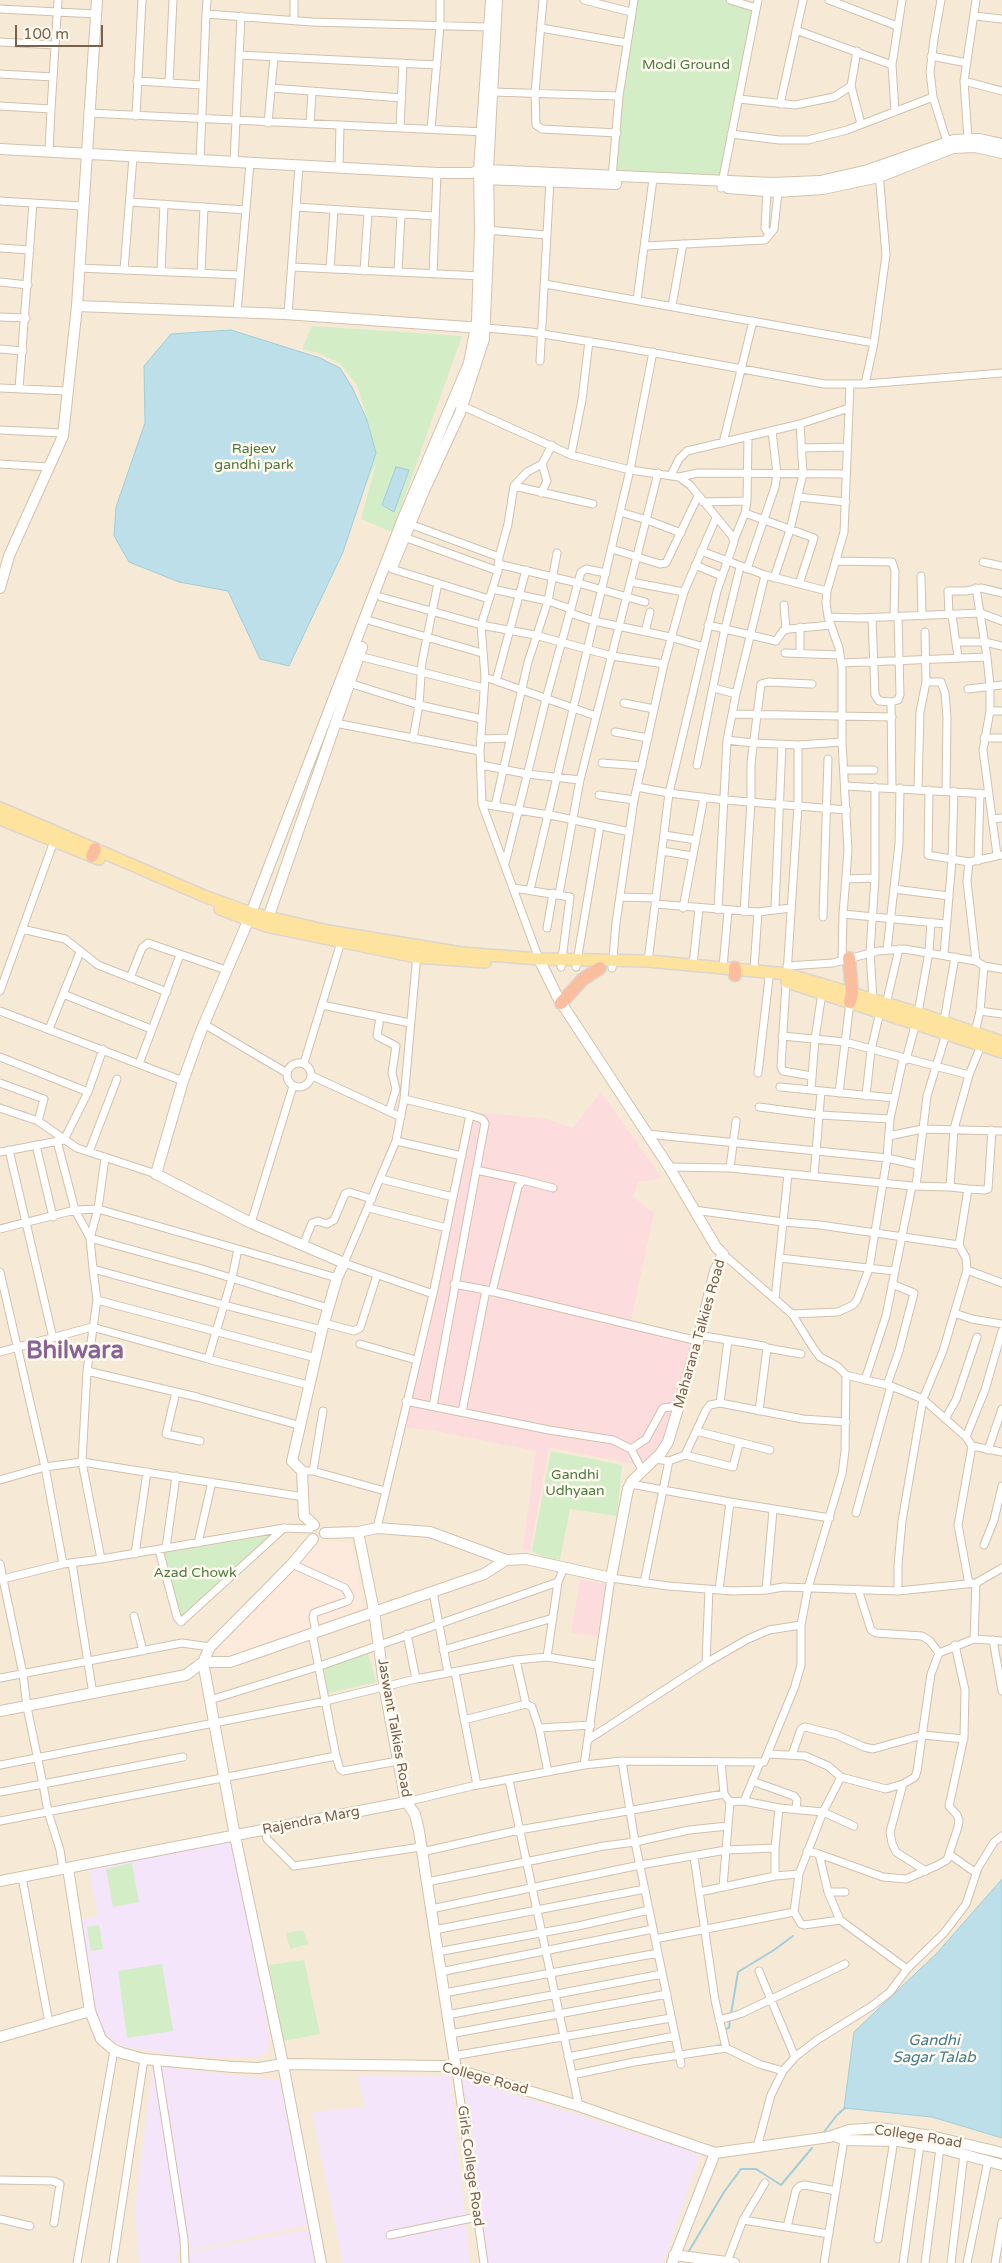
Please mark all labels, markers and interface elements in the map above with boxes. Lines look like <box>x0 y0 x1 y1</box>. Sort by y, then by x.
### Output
scale bar <box>18 15 105 47</box>
text: 100 m <box>23 25 69 43</box>
park label: Modi Ground <box>642 57 730 73</box>
park label: Rajeev gandhi park <box>214 441 294 474</box>
street label: Maharana Talkies Road <box>671 1257 729 1411</box>
district label: Bhilwara <box>26 1338 124 1366</box>
park label: Gandhi Udhyaan <box>545 1467 605 1500</box>
park label: Azad Chowk <box>153 1565 237 1581</box>
street label: Jaswant Talkies Road <box>374 1657 414 1799</box>
street label: Rajendra Marg <box>261 1803 361 1839</box>
water label: Gandhi Sagar Talab <box>892 2032 976 2067</box>
street label: College Road <box>440 2059 530 2099</box>
street label: Girls College Road <box>453 2105 487 2227</box>
street label: College Road <box>873 2122 963 2152</box>

